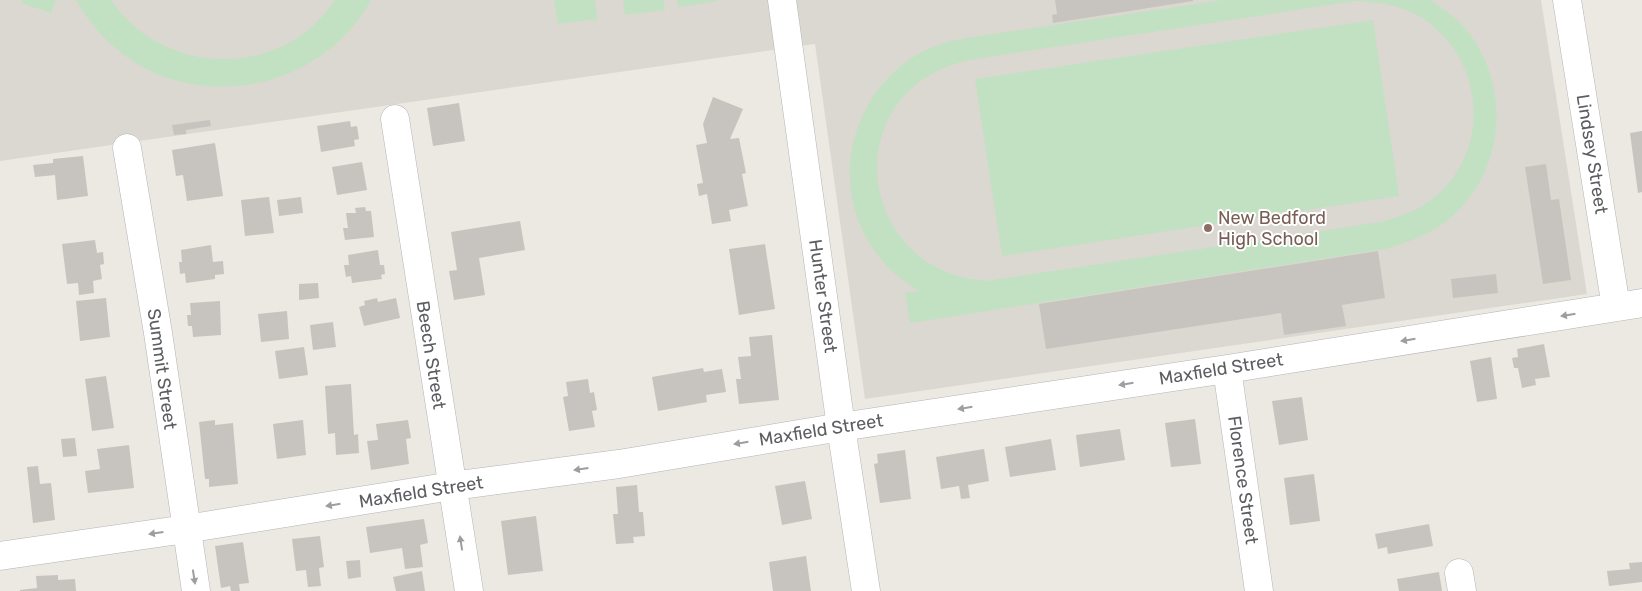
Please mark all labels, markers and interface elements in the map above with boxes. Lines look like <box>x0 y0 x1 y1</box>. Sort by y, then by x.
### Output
street label: Lindsey Street <box>1572 93 1612 215</box>
place label: New Bedford High School <box>1218 207 1326 250</box>
marker: New Bedford High School <box>1202 222 1214 234</box>
street label: Hunter Street <box>804 238 842 354</box>
street label: Beech Street <box>412 299 450 411</box>
street label: Summit Street <box>143 307 181 431</box>
one-way arrow <box>1560 311 1576 319</box>
one-way arrow <box>1399 337 1415 345</box>
street label: Maxfield Street <box>1157 348 1285 390</box>
one-way arrow <box>1118 380 1134 388</box>
one-way arrow <box>957 404 973 412</box>
street label: Maxfield Street <box>757 409 885 451</box>
street label: Florence Street <box>1223 414 1263 546</box>
one-way arrow <box>733 440 749 448</box>
one-way arrow <box>572 465 588 473</box>
street label: Maxfield Street <box>357 471 485 513</box>
one-way arrow <box>325 502 341 510</box>
one-way arrow <box>147 529 163 537</box>
one-way arrow <box>457 535 465 551</box>
one-way arrow <box>190 569 198 585</box>

